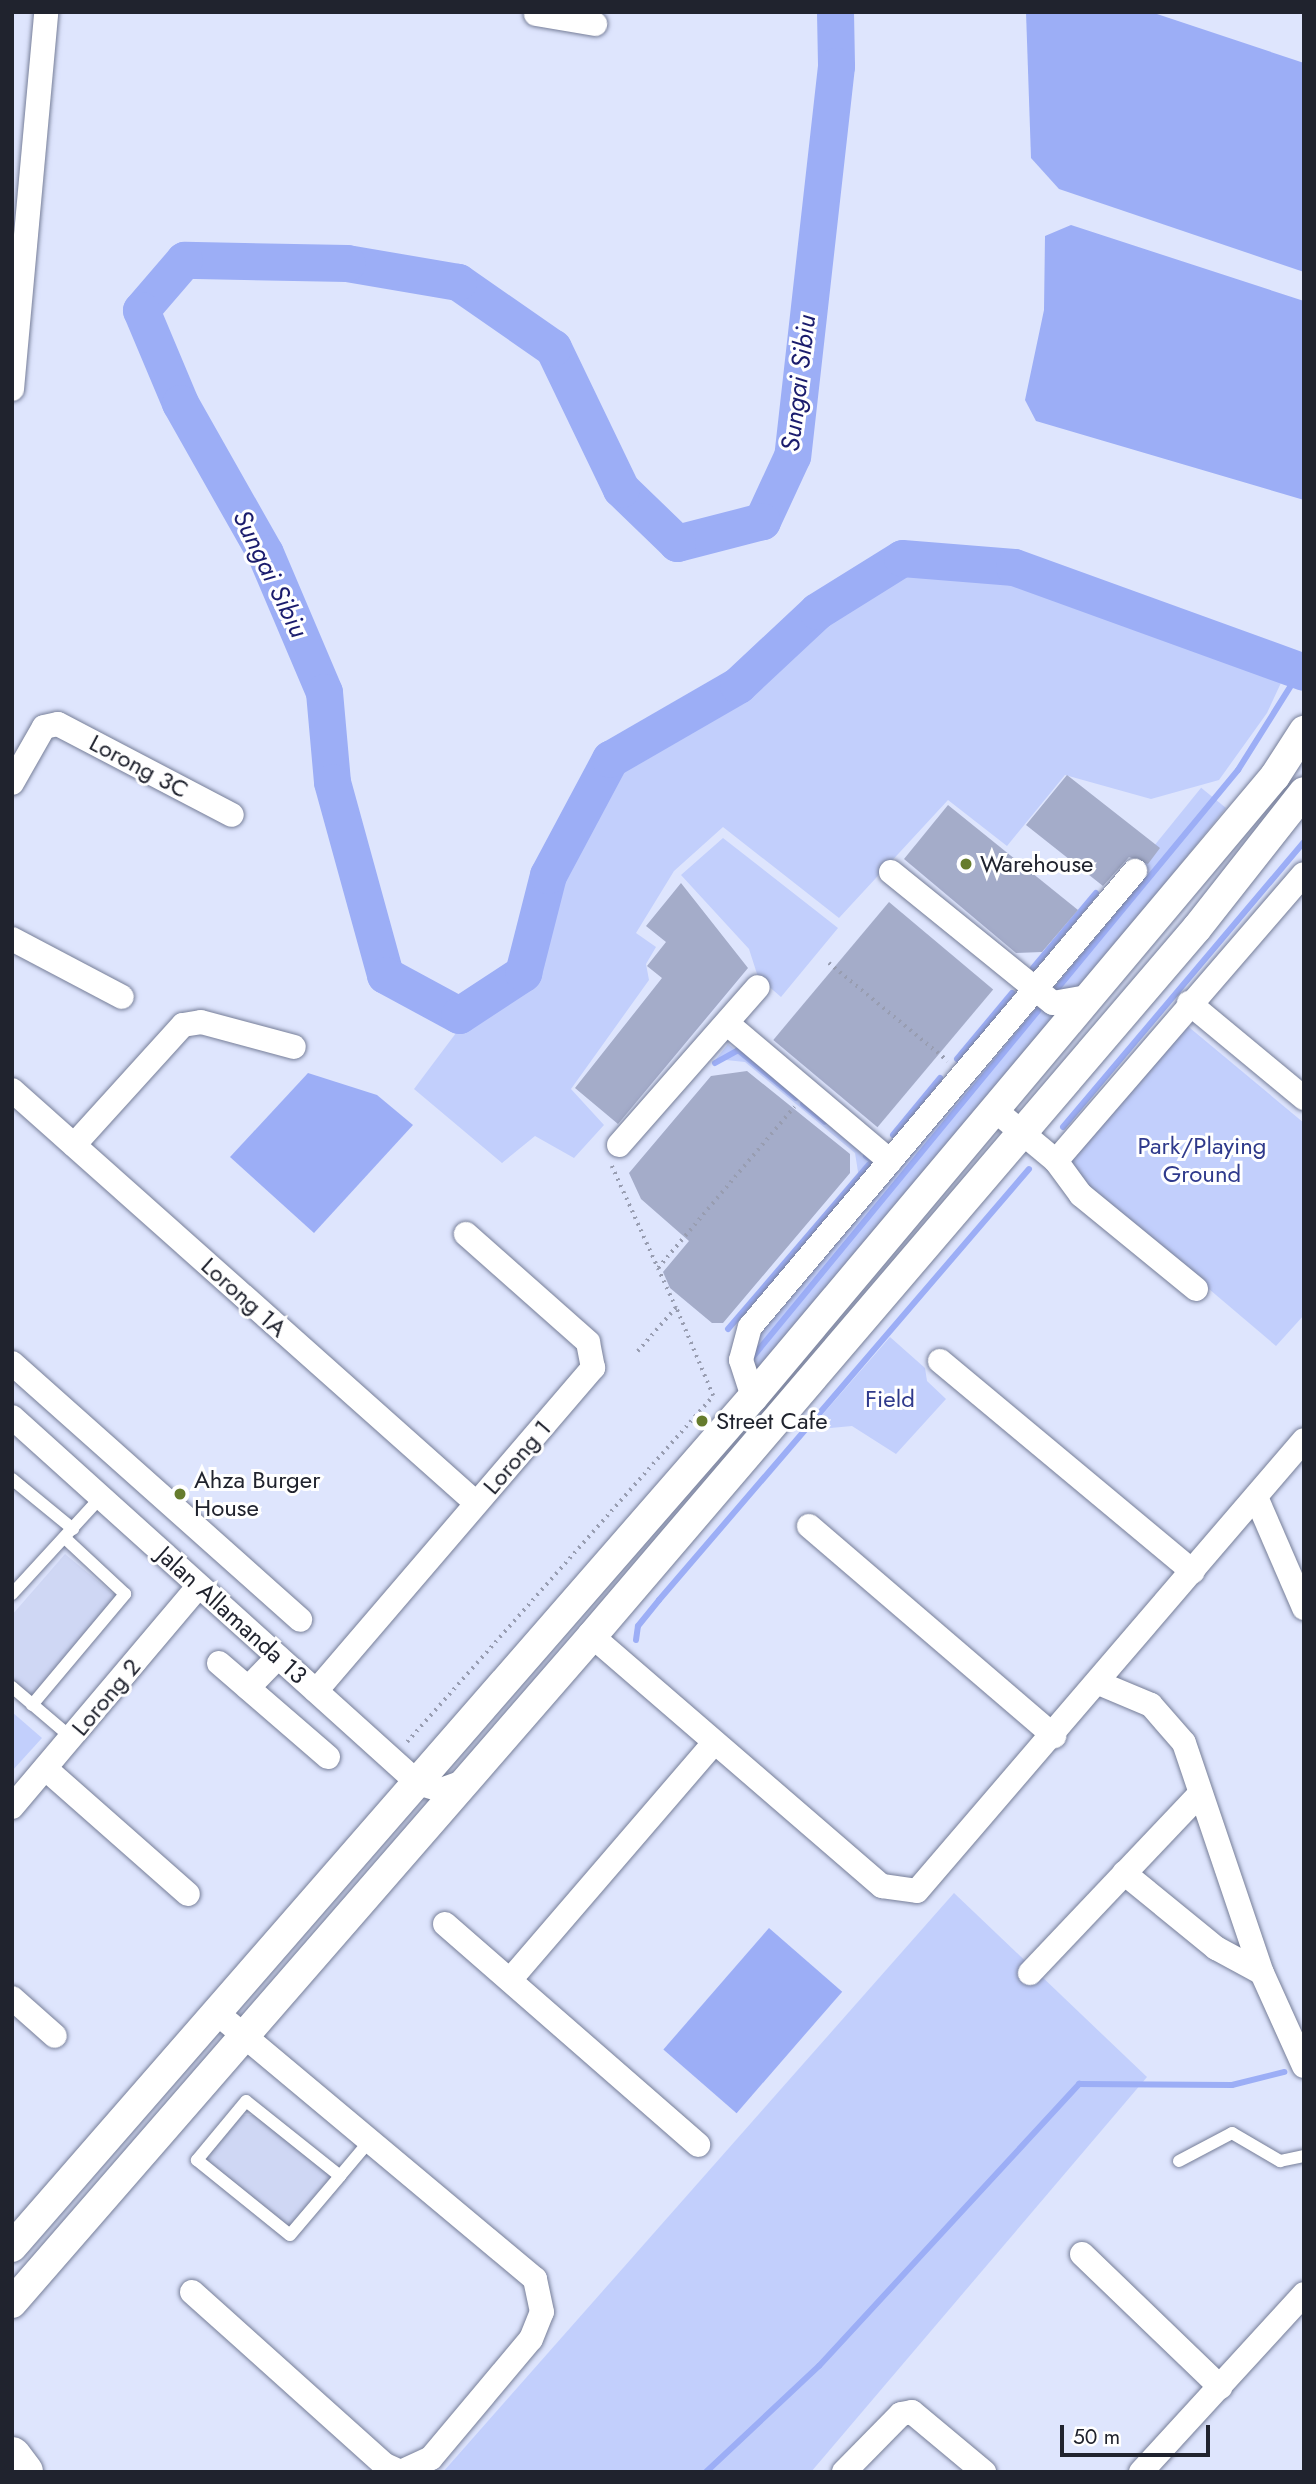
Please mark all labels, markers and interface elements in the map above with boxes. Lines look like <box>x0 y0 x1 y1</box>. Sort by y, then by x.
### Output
water label: Sungai Sibiu <box>775 313 823 453</box>
water label: Sungai Sibiu <box>226 505 314 643</box>
street label: Lorong 3C <box>85 728 193 804</box>
place label: Warehouse <box>980 850 1093 878</box>
marker: Warehouse <box>958 856 974 872</box>
park label: Park/Playing Ground <box>1137 1132 1267 1188</box>
street label: Lorong 1A <box>195 1251 293 1343</box>
park label: Field <box>865 1385 915 1413</box>
place label: Street Cafe <box>716 1407 828 1435</box>
marker: Street Cafe <box>694 1413 710 1429</box>
street label: Lorong 1 <box>477 1414 557 1500</box>
place label: Ahza Burger House <box>194 1466 320 1522</box>
marker: Ahza Burger House <box>172 1486 188 1502</box>
street label: Jalan Allamanda 13 <box>151 1540 313 1690</box>
street label: Lorong 2 <box>65 1652 147 1742</box>
scale bar <box>1064 2410 1214 2454</box>
text: 50 m <box>1073 2422 1120 2452</box>

